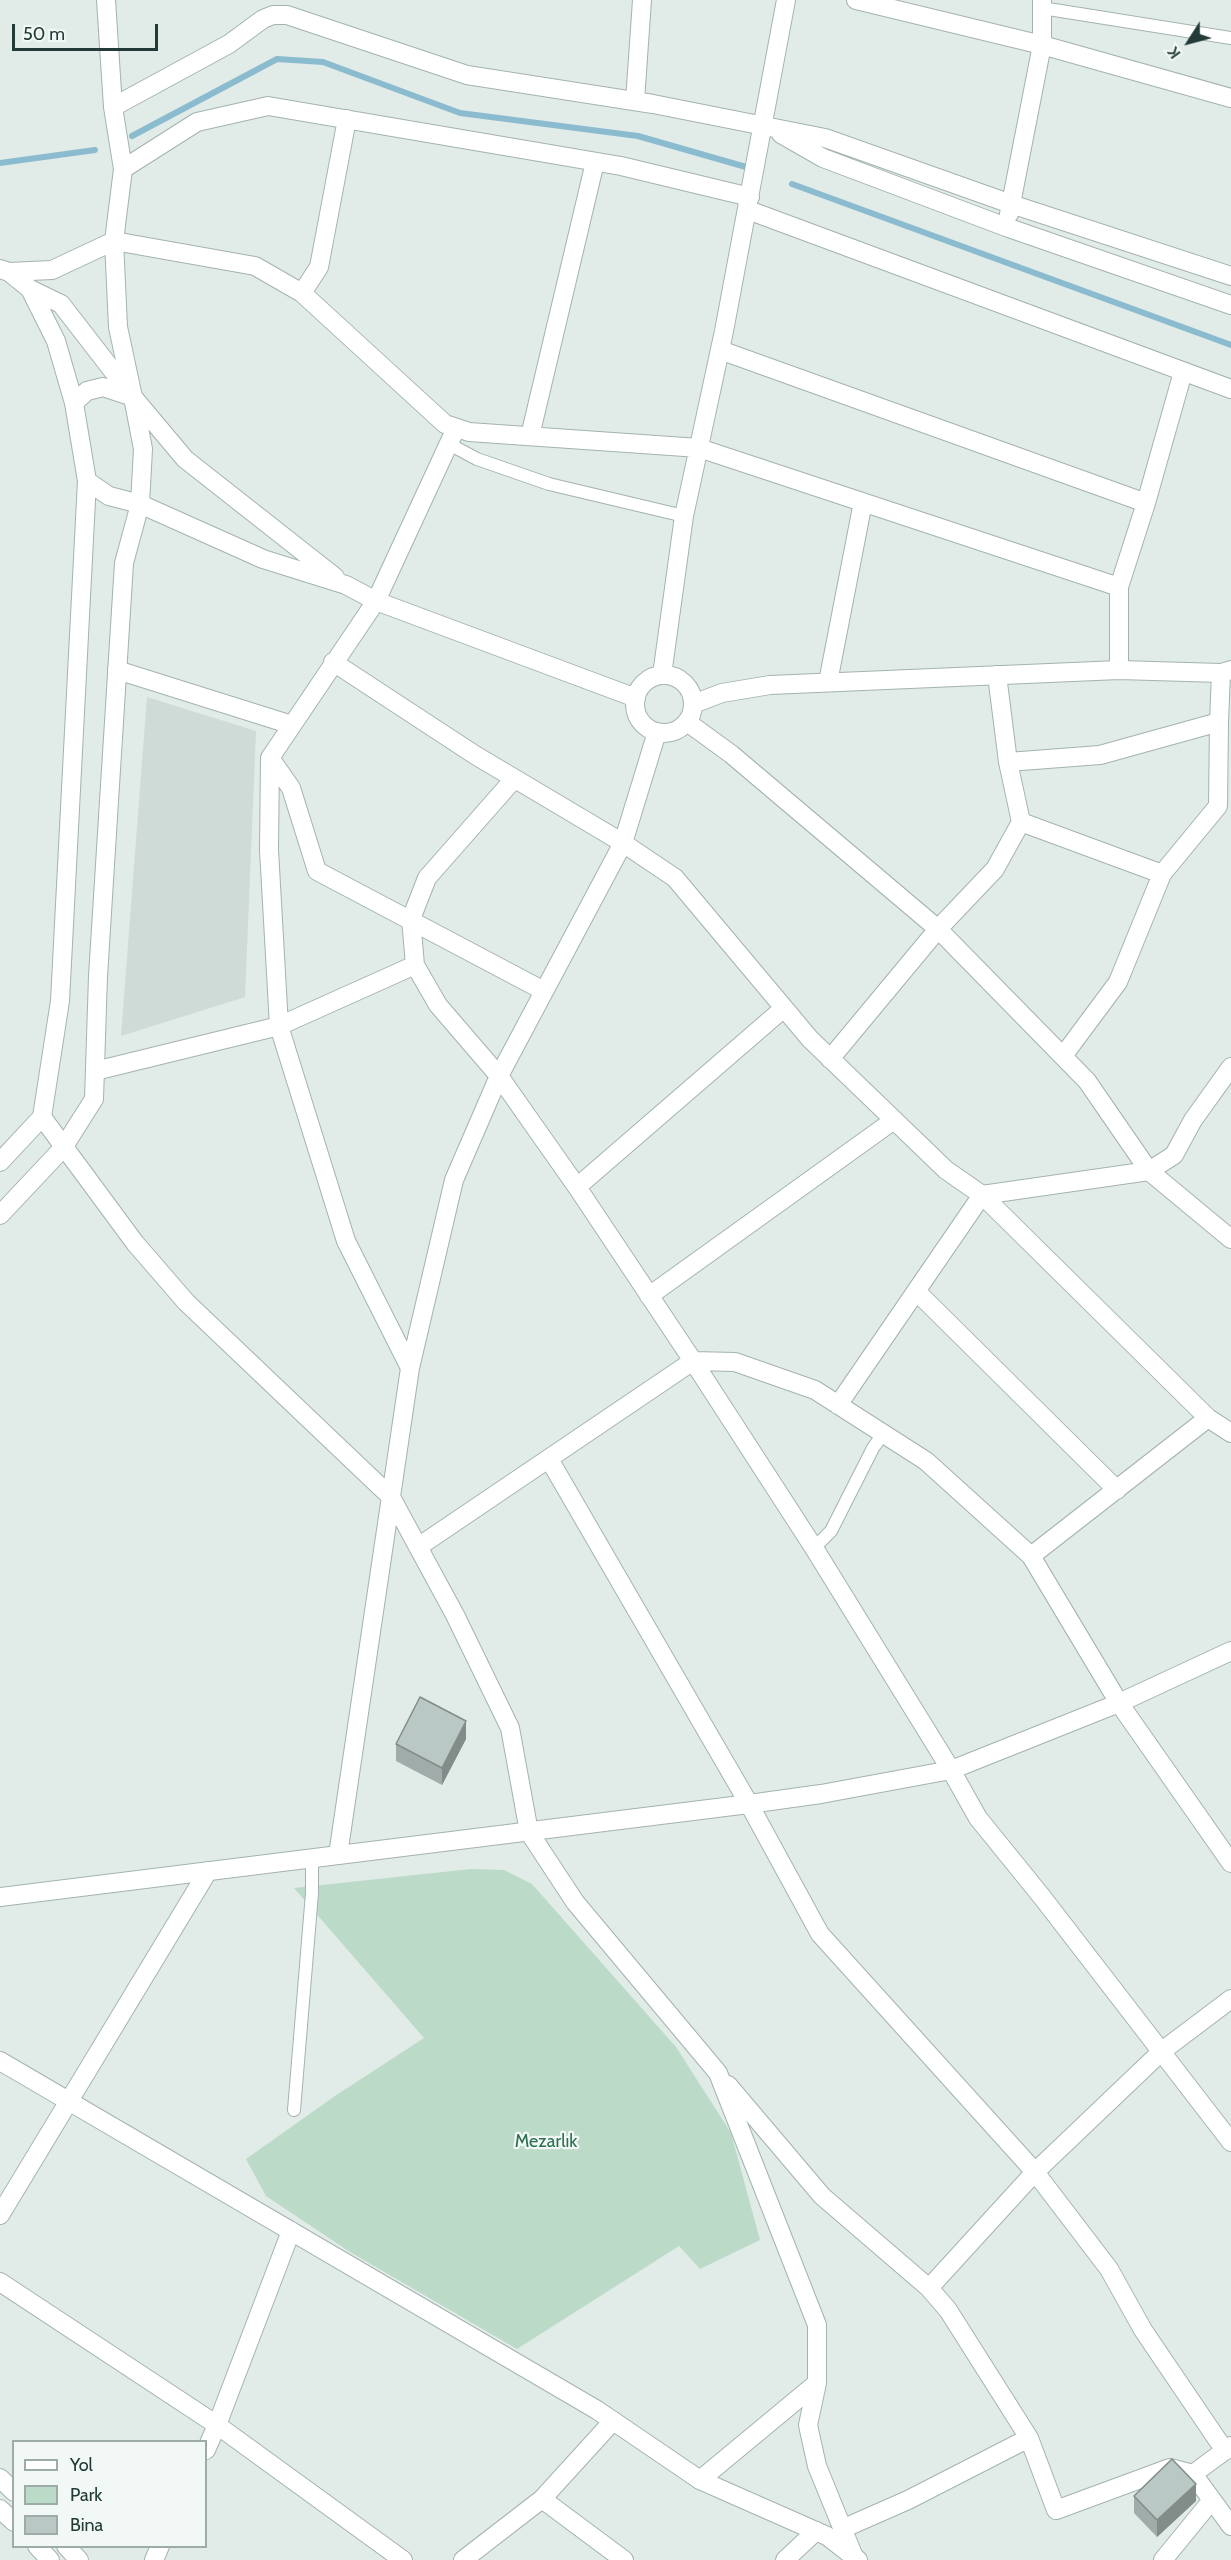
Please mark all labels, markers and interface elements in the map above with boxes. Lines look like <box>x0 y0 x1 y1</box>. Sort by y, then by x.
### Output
scale bar <box>15 12 160 50</box>
north arrow <box>1159 12 1219 72</box>
text: 50 m <box>23 23 65 45</box>
text: K <box>1163 43 1185 63</box>
park label: Mezarlık <box>515 2131 577 2153</box>
legend <box>12 2440 207 2548</box>
text: Yol <box>70 2454 93 2476</box>
text: Park <box>70 2484 102 2506</box>
text: Bina <box>70 2514 103 2536</box>

